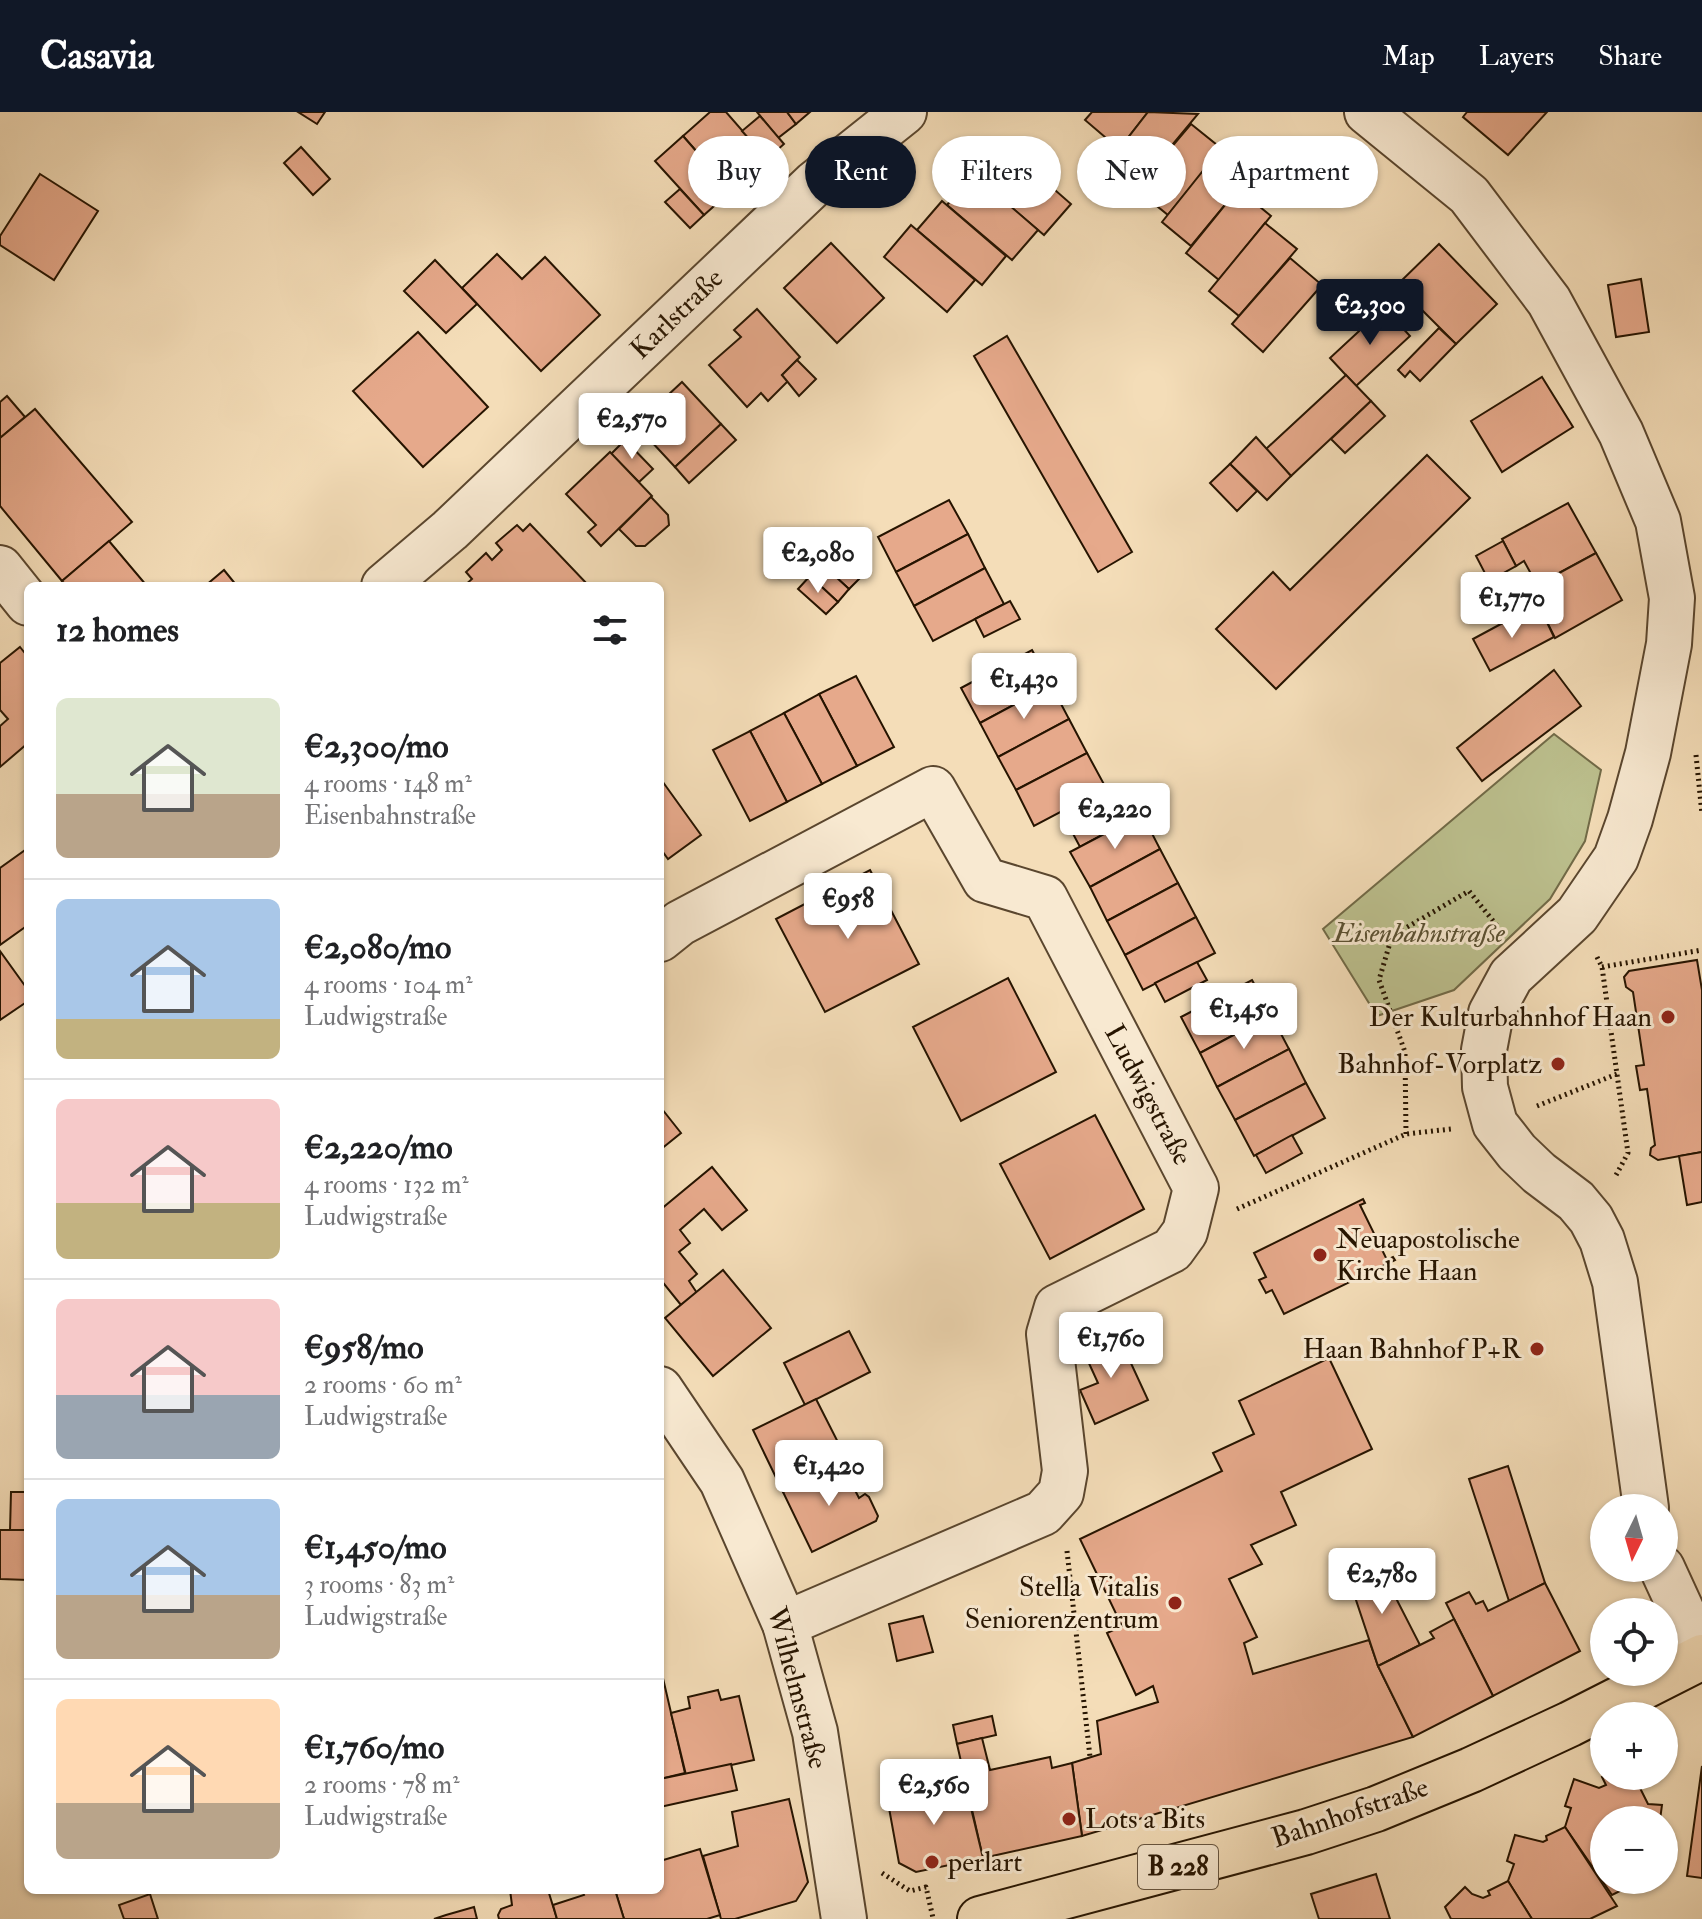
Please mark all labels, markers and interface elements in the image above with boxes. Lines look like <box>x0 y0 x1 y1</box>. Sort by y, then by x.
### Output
text: Casavia <box>40 32 153 80</box>
text: Map <box>1382 39 1435 74</box>
text: Layers <box>1479 39 1554 74</box>
text: Share <box>1598 39 1662 74</box>
chip: Buy <box>688 136 789 208</box>
chip: Rent <box>805 136 916 208</box>
chip: Filters <box>932 136 1061 208</box>
chip: New <box>1077 136 1186 208</box>
chip: Apartment <box>1202 136 1378 208</box>
street label: Karlstraße <box>623 261 731 367</box>
pin: €2,300 <box>1305 279 1435 347</box>
text: €2,300 <box>1334 289 1406 321</box>
pin: €2,570 <box>567 393 697 461</box>
text: €2,570 <box>597 403 667 435</box>
pin: €2,080 <box>753 527 883 595</box>
text: €2,080 <box>781 537 855 569</box>
pin: €1,770 <box>1447 572 1577 640</box>
text: €1,770 <box>1479 582 1545 614</box>
icon: filters <box>588 608 632 652</box>
text: 12 homes <box>56 609 179 652</box>
pin: €1,430 <box>959 653 1089 721</box>
text: €1,430 <box>990 663 1058 695</box>
text: €2,300/mo <box>304 725 449 768</box>
icon: home <box>120 730 216 826</box>
text: 4 rooms · 148 m² <box>304 768 472 800</box>
pin: €2,220 <box>1050 783 1180 851</box>
text: €2,220 <box>1078 793 1152 825</box>
text: Eisenbahnstraße <box>304 800 476 832</box>
pin: €958 <box>801 873 895 941</box>
text: €958 <box>822 883 874 915</box>
park label: Eisenbahnstraße <box>1331 916 1506 951</box>
text: €2,080/mo <box>304 926 451 969</box>
icon: home <box>120 931 216 1027</box>
text: 4 rooms · 104 m² <box>304 969 473 1001</box>
pin: €1,450 <box>1179 983 1309 1051</box>
text: €1,450 <box>1209 993 1279 1025</box>
place label: Der Kulturbahnhof Haan <box>1369 1000 1652 1035</box>
text: Ludwigstraße <box>304 1001 447 1033</box>
marker: Der Kulturbahnhof Haan <box>1659 1008 1677 1026</box>
street label: Ludwigstraße <box>1096 1019 1200 1172</box>
place label: Bahnhof-Vorplatz <box>1337 1047 1542 1082</box>
marker: Bahnhof-Vorplatz <box>1549 1055 1567 1073</box>
text: €2,220/mo <box>304 1126 453 1169</box>
icon: home <box>120 1131 216 1227</box>
text: 4 rooms · 132 m² <box>304 1169 469 1201</box>
text: Ludwigstraße <box>304 1201 447 1233</box>
place label: Neuapostolische Kirche Haan <box>1336 1222 1520 1289</box>
marker: Neuapostolische Kirche Haan <box>1311 1246 1329 1264</box>
pin: €1,760 <box>1046 1312 1176 1380</box>
text: €1,760 <box>1077 1322 1145 1354</box>
text: €958/mo <box>304 1326 424 1369</box>
icon: home <box>120 1331 216 1427</box>
place label: Haan Bahnhof P+R <box>1302 1332 1522 1367</box>
marker: Haan Bahnhof P+R <box>1528 1340 1546 1358</box>
text: 2 rooms · 60 m² <box>304 1369 462 1401</box>
text: Ludwigstraße <box>304 1401 447 1433</box>
pin: €1,420 <box>764 1440 894 1508</box>
text: €1,420 <box>793 1450 865 1482</box>
north arrow <box>1590 1494 1678 1582</box>
map controls <box>1590 1494 1678 1894</box>
text: €1,450/mo <box>304 1526 447 1569</box>
icon: home <box>120 1531 216 1627</box>
pin: €2,780 <box>1317 1548 1447 1616</box>
text: €2,780 <box>1346 1558 1418 1590</box>
text: 3 rooms · 83 m² <box>304 1569 454 1601</box>
place label: Stella Vitalis Seniorenzentrum <box>965 1570 1159 1637</box>
marker: Stella Vitalis Seniorenzentrum <box>1166 1594 1184 1612</box>
button: locate <box>1590 1598 1678 1686</box>
text: Ludwigstraße <box>304 1601 447 1633</box>
street label: Wilhelmstraße <box>758 1602 835 1773</box>
button: + <box>1590 1702 1678 1790</box>
text: €1,760/mo <box>304 1726 444 1769</box>
icon: home <box>120 1731 216 1827</box>
pin: €2,560 <box>869 1759 999 1827</box>
text: 2 rooms · 78 m² <box>304 1769 460 1801</box>
text: €2,560 <box>898 1769 970 1801</box>
street label: Bahnhofstraße <box>1267 1770 1433 1856</box>
text: Ludwigstraße <box>304 1801 447 1833</box>
place label: Lots a Bits <box>1085 1802 1205 1837</box>
button: − <box>1590 1806 1678 1894</box>
marker: Lots a Bits <box>1060 1810 1078 1828</box>
place label: perlart <box>947 1845 1022 1880</box>
road number: B 228 <box>1138 1845 1218 1889</box>
marker: perlart <box>923 1853 941 1871</box>

